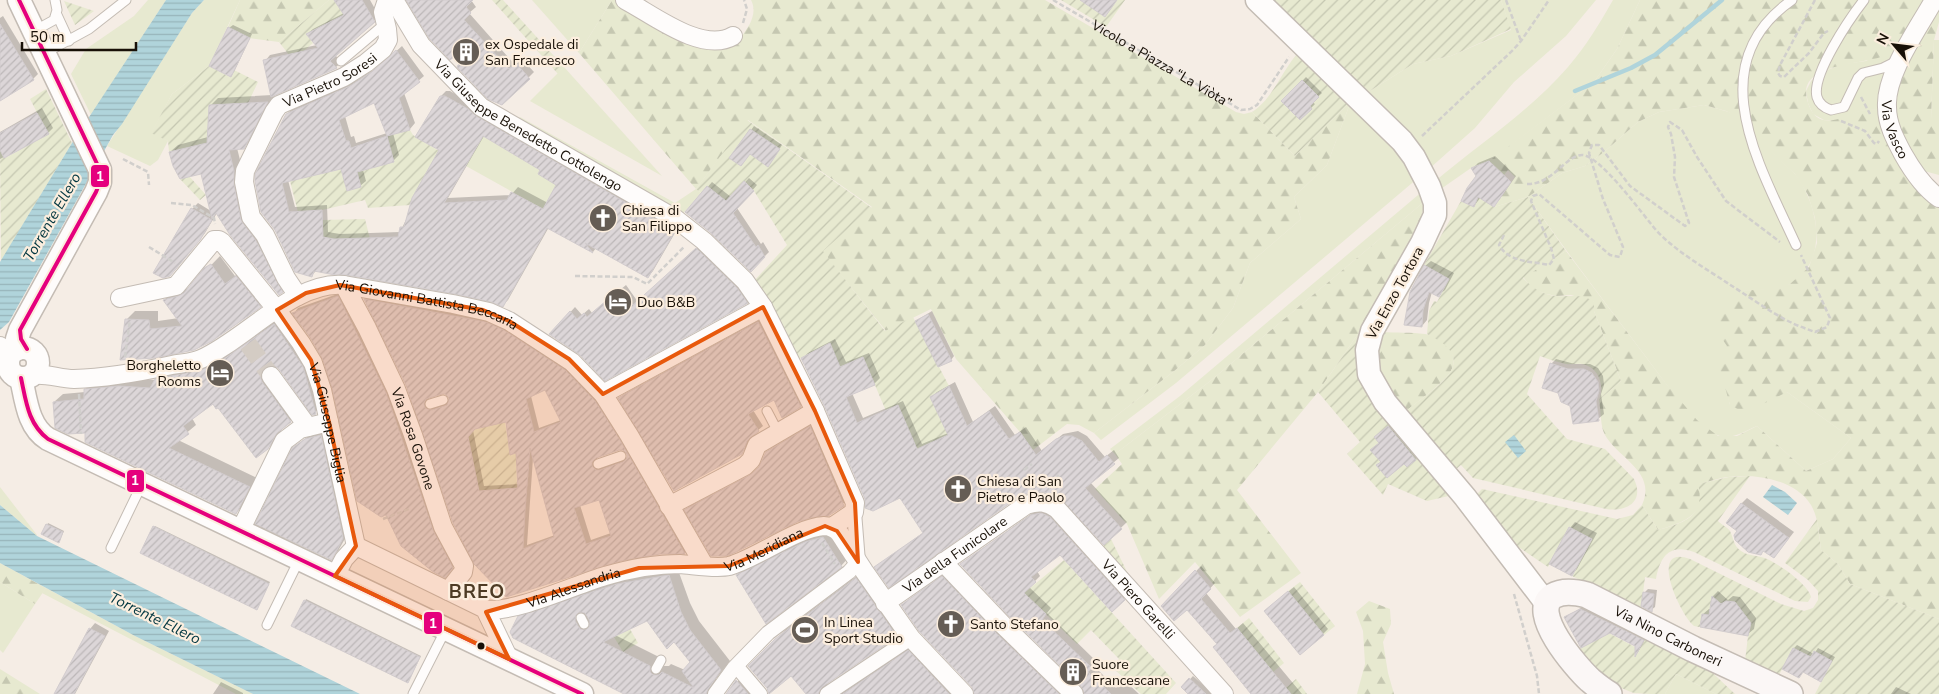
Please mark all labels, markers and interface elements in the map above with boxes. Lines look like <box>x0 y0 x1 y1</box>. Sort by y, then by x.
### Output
street label: Vicolo a Piazza “La Viòta” <box>1087 15 1235 112</box>
scale bar <box>22 20 136 52</box>
north arrow <box>1869 20 1919 70</box>
text: 50 m <box>30 27 65 47</box>
text: N <box>1872 30 1894 48</box>
place label: ex Ospedale di San Francesco <box>485 35 579 70</box>
building icon: ex Ospedale di San Francesco <box>451 37 481 67</box>
street label: Via Pietro Soresi <box>279 48 381 112</box>
street label: Via Giuseppe Benedetto Cottolengo <box>429 54 626 196</box>
street label: Via Vasco <box>1877 99 1913 162</box>
line badge: 1 <box>90 164 110 188</box>
text: 1 <box>96 167 104 186</box>
water label: Torrente Ellero <box>18 169 86 265</box>
place label: Chiesa di San Filippo <box>622 201 692 236</box>
church icon: Chiesa di San Filippo <box>588 203 618 233</box>
street label: Via Enzo Tortora <box>1361 243 1428 344</box>
street label: Via Giovanni Battista Beccaria <box>334 275 522 334</box>
hotel icon: Duo B&B <box>603 287 633 317</box>
place label: Duo B&B <box>637 293 695 312</box>
place label: Borgheletto Rooms <box>126 356 201 391</box>
hotel icon: Borgheletto Rooms <box>205 358 235 388</box>
street label: Via Giuseppe Biglia <box>304 360 351 485</box>
street label: Via Rosa Govone <box>386 384 440 492</box>
line badge: 1 <box>126 469 145 493</box>
text: 1 <box>131 471 139 490</box>
place label: Chiesa di San Pietro e Paolo <box>977 472 1065 507</box>
church icon: Chiesa di San Pietro e Paolo <box>943 474 973 504</box>
street label: Via della Funicolare <box>898 511 1011 598</box>
street label: Via Meridiana <box>721 523 806 577</box>
street label: Via Piero Garelli <box>1097 554 1179 643</box>
street label: Via Alessandria <box>523 563 623 613</box>
district label: BREO <box>449 579 505 605</box>
water label: Torrente Ellero <box>106 587 204 649</box>
street label: Via Nino Carboneri <box>1610 601 1725 671</box>
church icon: Santo Stefano <box>936 609 966 639</box>
line badge: 1 <box>423 611 443 635</box>
place label: In Linea Sport Studio <box>824 613 903 648</box>
text: 1 <box>429 614 437 633</box>
sports icon: In Linea Sport Studio <box>790 615 820 645</box>
place label: Santo Stefano <box>970 615 1059 634</box>
unlabelled marker <box>476 641 486 651</box>
place label: Suore Francescane <box>1092 655 1170 690</box>
building icon: Suore Francescane <box>1058 657 1088 687</box>

